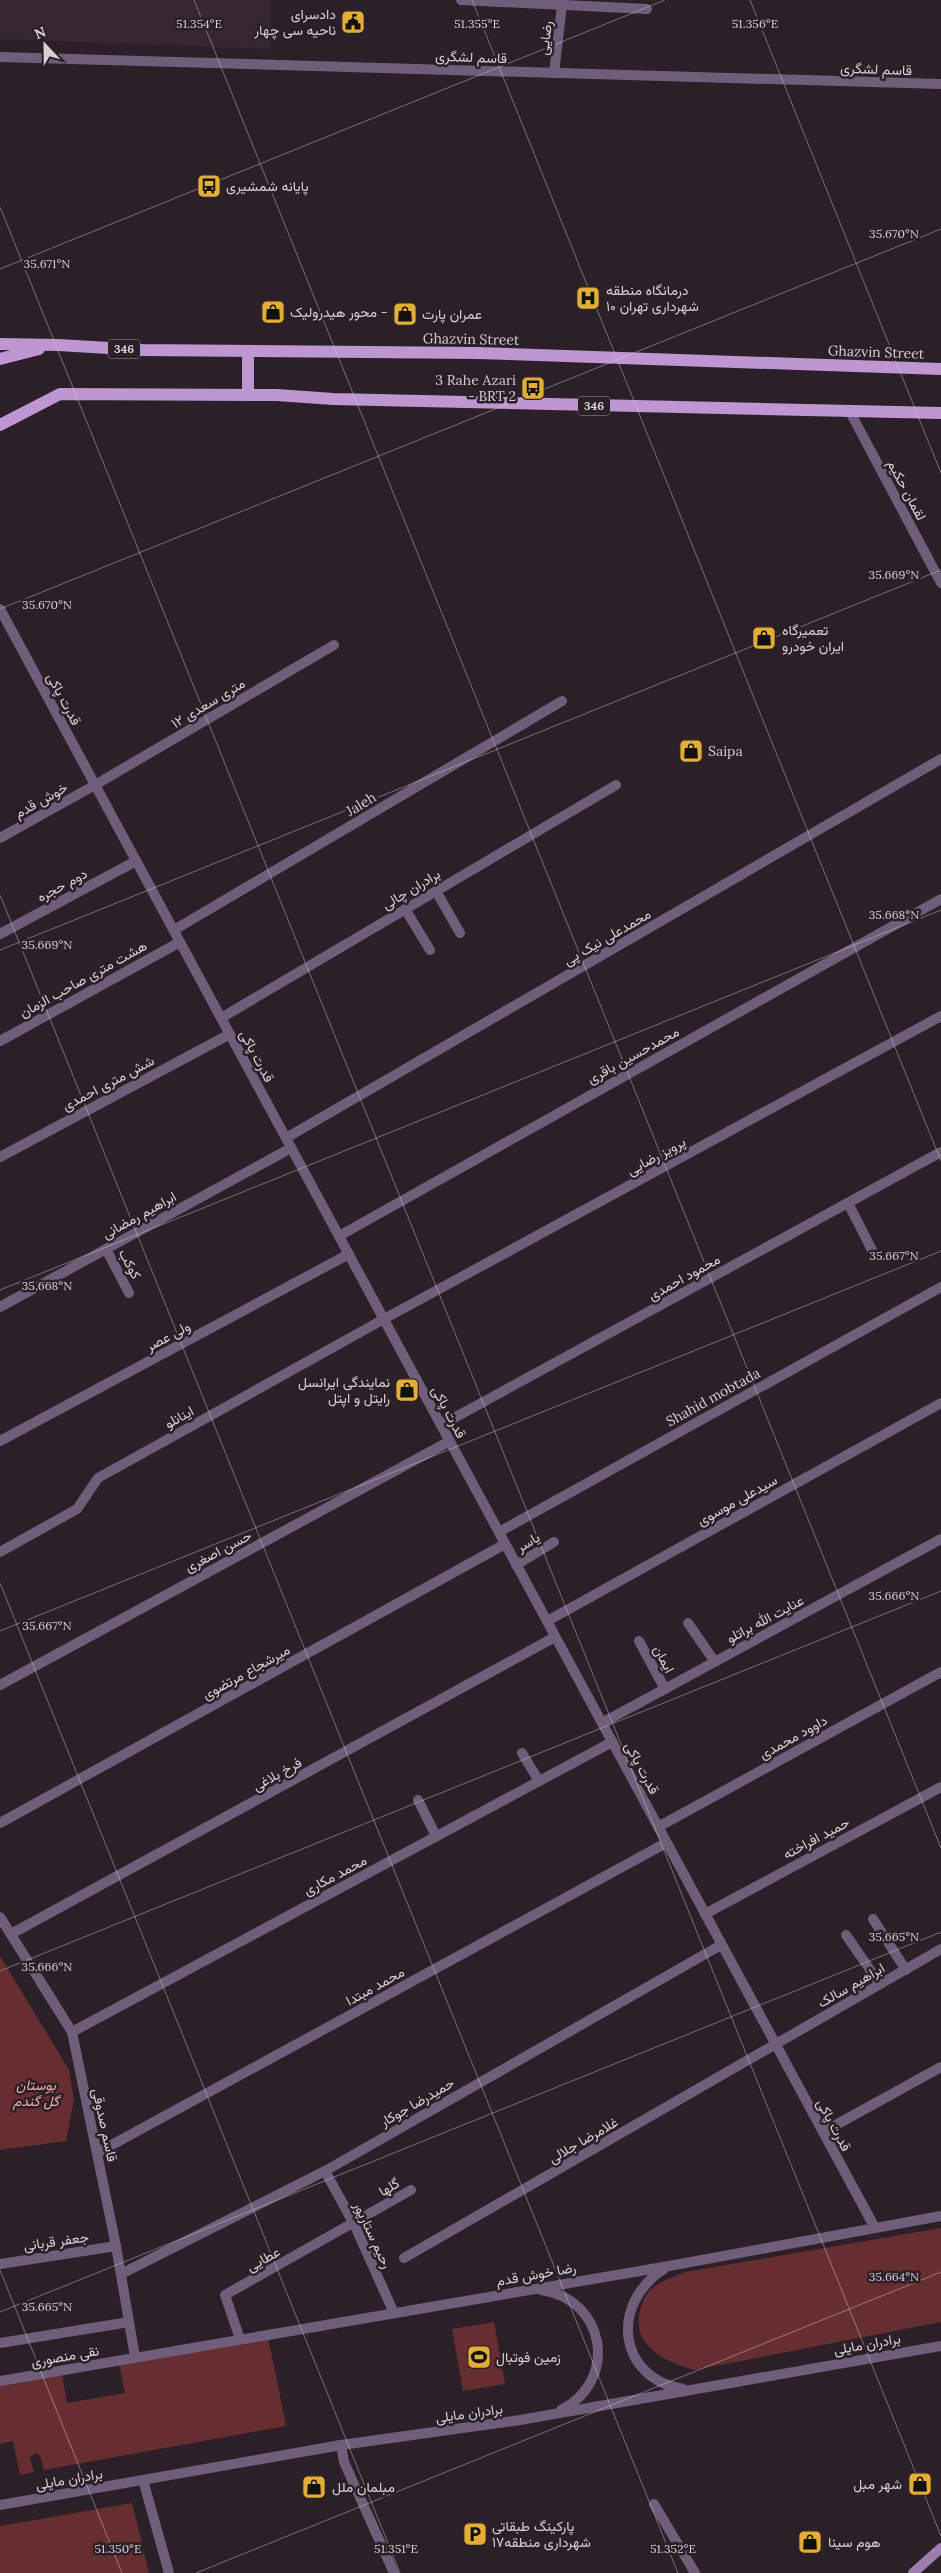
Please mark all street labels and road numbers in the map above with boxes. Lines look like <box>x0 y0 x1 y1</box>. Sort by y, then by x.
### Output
street label: رضایی <box>534 20 556 56</box>
street label: قاسم لشگری <box>435 47 507 67</box>
street label: قاسم لشگری <box>840 59 912 79</box>
street label: Ghazvin Street <box>423 329 520 349</box>
road number: 346 <box>108 339 140 358</box>
street label: Ghazvin Street <box>828 341 925 363</box>
road number: 346 <box>578 396 610 416</box>
street label: لقمان حکیم <box>883 456 931 524</box>
street label: قدرت پاکی <box>42 670 85 729</box>
street label: ۱۲ متری سعدی <box>168 674 248 732</box>
street label: خوش قدم <box>11 778 71 822</box>
street label: Jaleh <box>342 788 379 820</box>
street label: دوم حجره <box>34 864 91 906</box>
street label: برادران چالی <box>379 865 444 914</box>
street label: محمدعلی نیک پی <box>560 905 655 970</box>
street label: هشت متری صاحب الزمان <box>16 936 150 1022</box>
street label: محمدحسین باقری <box>584 1022 682 1088</box>
street label: قدرت پاکی <box>235 1027 278 1086</box>
street label: شش متری احمدی <box>59 1051 157 1115</box>
street label: پرویز رضایی <box>623 1132 689 1180</box>
street label: ابراهیم رمضانی <box>99 1187 179 1243</box>
street label: کوکب <box>115 1246 145 1282</box>
street label: محمود احمدی <box>645 1250 723 1304</box>
street label: ولی عصر <box>142 1317 193 1356</box>
street label: Shahid mobtada <box>663 1364 763 1430</box>
street label: قدرت پاکی <box>427 1383 470 1442</box>
street label: اینانلو <box>161 1402 197 1432</box>
street label: سیدعلی موسوی <box>694 1471 780 1529</box>
street label: حسن اصغری <box>181 1526 255 1576</box>
street label: یاسر <box>512 1528 543 1557</box>
street label: عنایت الله براتلو <box>723 1591 807 1647</box>
street label: میرشجاع مرتضوی <box>199 1640 294 1705</box>
street label: ایمان <box>649 1642 679 1676</box>
street label: داوود محمدی <box>756 1711 830 1763</box>
street label: قدرت پاکی <box>620 1739 663 1798</box>
street label: فرخ بلاغی <box>249 1753 306 1797</box>
street label: حمید افراخته <box>780 1813 852 1863</box>
street label: محمد مکاری <box>300 1851 370 1899</box>
street label: ابراهیم سالک <box>814 1959 888 2011</box>
street label: محمد مبتدا <box>343 1963 407 2009</box>
street label: حمیدرضا جوکار <box>376 2073 457 2131</box>
street label: قاسم صدوقی <box>88 2087 122 2163</box>
street label: قدرت پاکی <box>812 2096 855 2155</box>
street label: غلامرضا جلالی <box>545 2113 621 2167</box>
street label: گلها <box>375 2174 403 2200</box>
street label: رحیم ستارپور <box>348 2198 396 2272</box>
street label: جعفر قربانی <box>22 2228 90 2254</box>
street label: عطایی <box>243 2242 283 2276</box>
street label: رضا خوش قدم <box>495 2258 578 2290</box>
street label: برادران مایلی <box>832 2329 902 2359</box>
street label: نقی منصوری <box>30 2341 100 2371</box>
street label: برادران مایلی <box>434 2399 504 2427</box>
street label: برادران مایلی <box>34 2464 104 2494</box>

